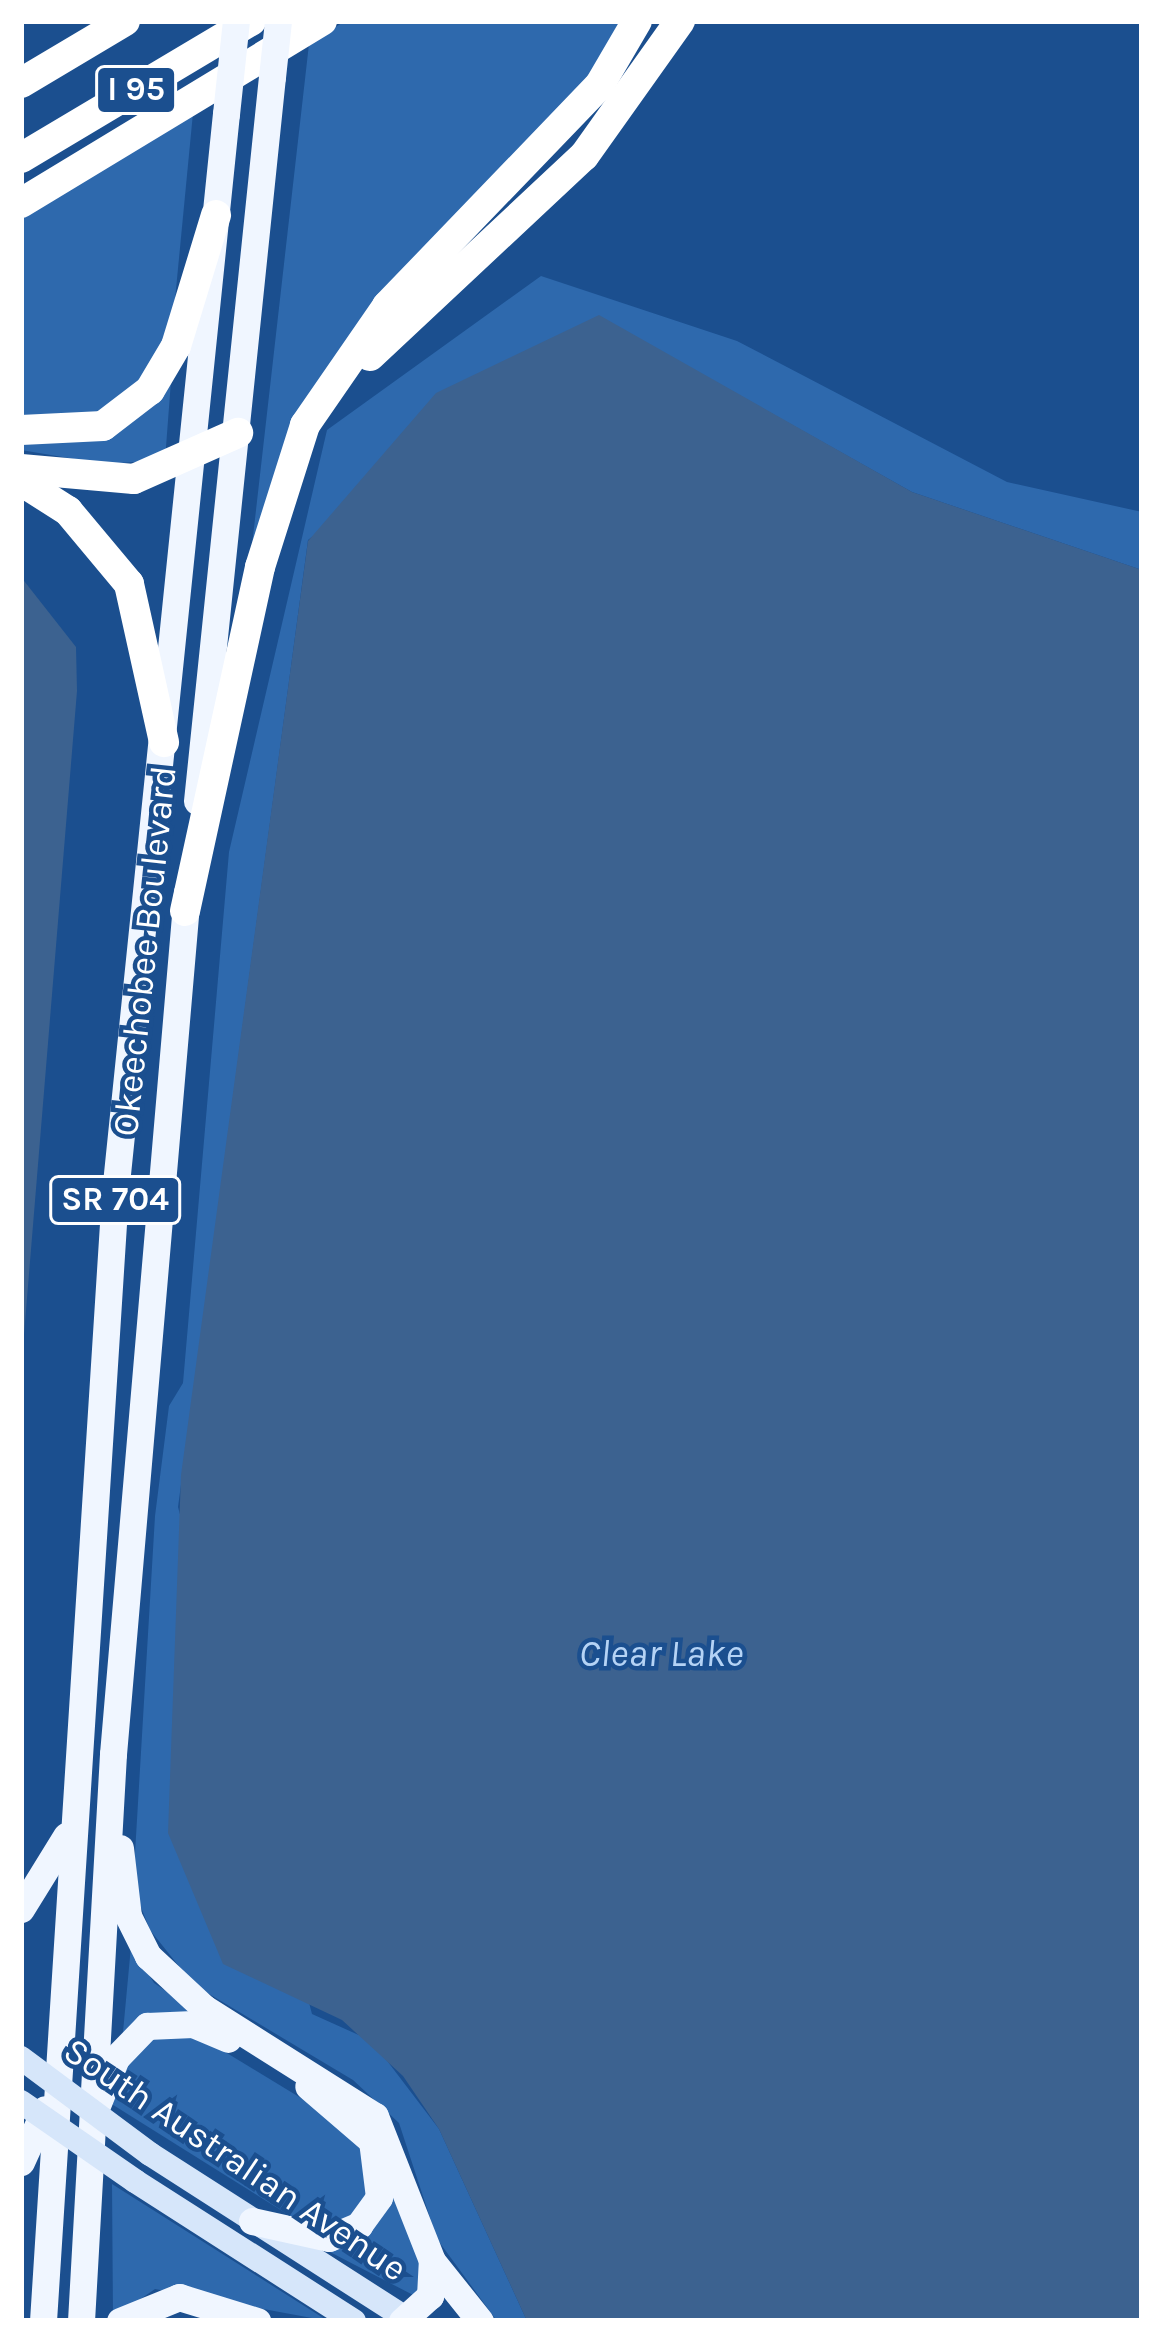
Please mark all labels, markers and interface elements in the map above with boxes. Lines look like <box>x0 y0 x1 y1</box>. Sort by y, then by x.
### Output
road number: I 95 <box>94 63 178 117</box>
street label: Okeechobee Boulevard <box>104 764 186 1138</box>
road number: SR 704 <box>49 1173 181 1227</box>
water label: Clear Lake <box>579 1630 743 1676</box>
street label: South Australian Avenue <box>55 2029 415 2291</box>

